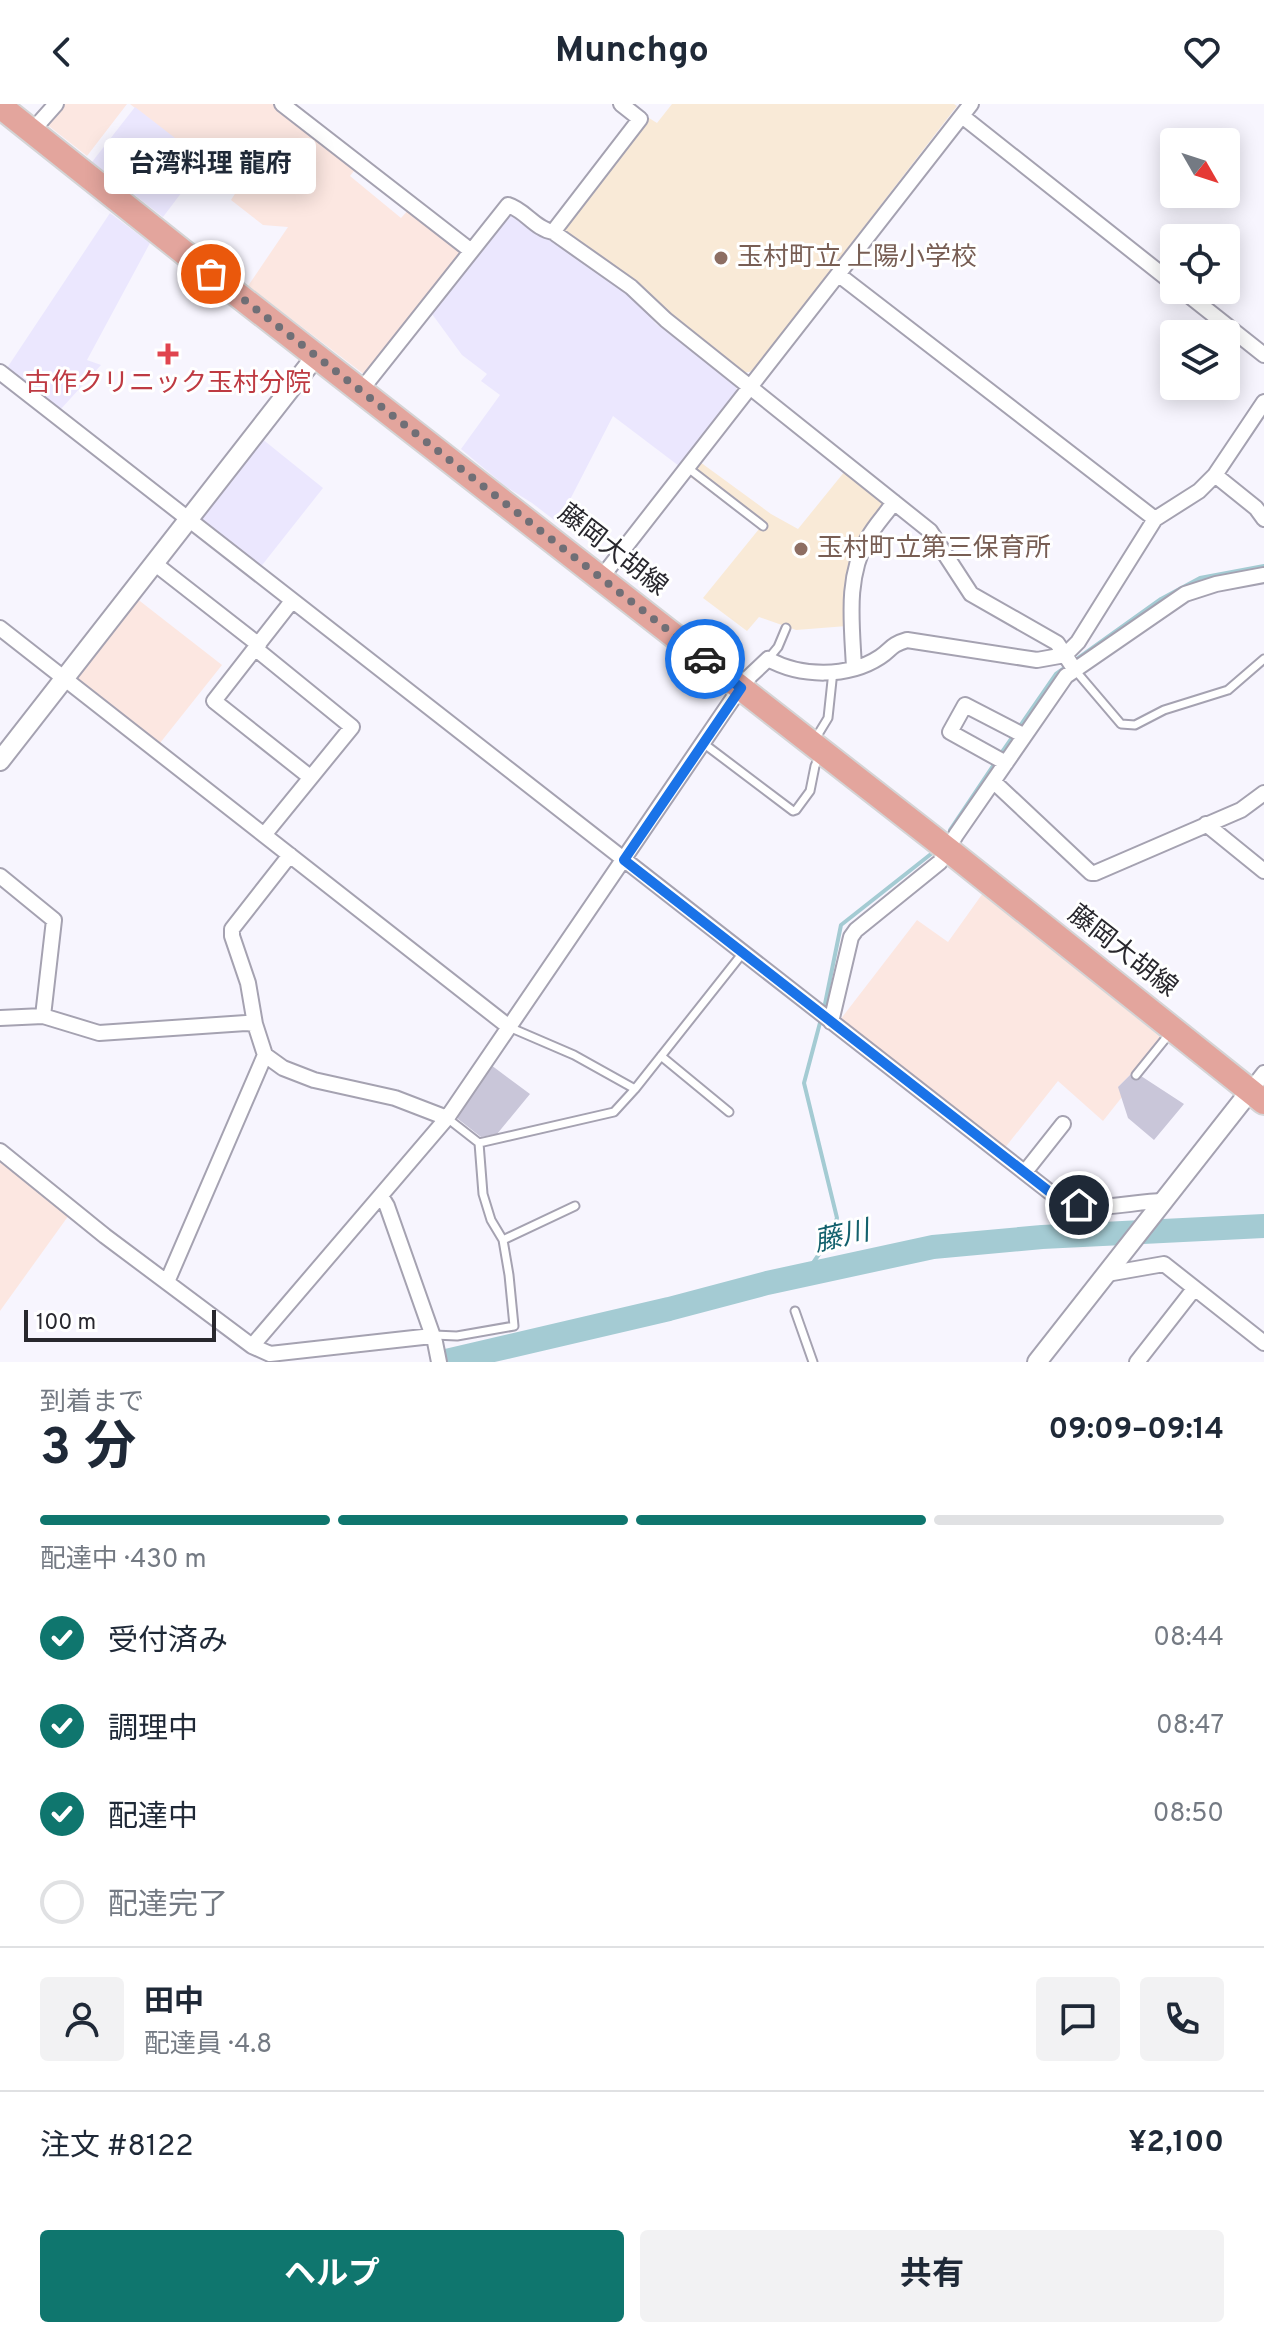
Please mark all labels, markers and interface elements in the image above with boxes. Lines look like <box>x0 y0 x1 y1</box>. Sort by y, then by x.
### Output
text: Munchgo <box>555 29 709 75</box>
icon: back <box>40 30 84 74</box>
icon: heart <box>1180 30 1224 74</box>
north arrow <box>1160 128 1240 208</box>
map controls <box>1160 128 1240 400</box>
callout: 台湾料理 龍府 <box>105 138 317 194</box>
text: 台湾料理 龍府 <box>129 149 291 182</box>
button: locate <box>1160 224 1240 304</box>
pin <box>177 240 245 308</box>
place label: 玉村町立 上陽小学校 <box>737 242 977 275</box>
marker: 玉村町立 上陽小学校 <box>712 249 730 267</box>
icon: bag <box>189 252 233 296</box>
button: layers <box>1160 320 1240 400</box>
marker: 古作クリニック玉村分院 <box>157 343 179 365</box>
place label: 古作クリニック玉村分院 <box>25 368 311 401</box>
street label: 藤岡大胡線 <box>551 498 673 604</box>
place label: 玉村町立第三保育所 <box>817 533 1051 566</box>
marker: 玉村町立第三保育所 <box>792 540 810 558</box>
courier <box>665 619 745 699</box>
icon: car <box>683 637 727 681</box>
street label: 藤岡大胡線 <box>1061 899 1183 1005</box>
pin <box>1045 1171 1113 1239</box>
icon: home <box>1057 1183 1101 1227</box>
water label: 藤川 <box>811 1213 876 1262</box>
scale bar <box>24 1306 216 1342</box>
text: 100 m <box>36 1310 96 1337</box>
text: 到着まで <box>40 1387 144 1420</box>
text: 09:09–09:14 <box>1049 1412 1224 1449</box>
text: 3 分 <box>40 1417 136 1483</box>
text: 配達中 · 430 m <box>40 1544 207 1577</box>
icon: check <box>40 1616 84 1660</box>
text: 08:44 <box>1153 1622 1224 1655</box>
text: 受付済み <box>108 1624 228 1661</box>
icon: check <box>40 1704 84 1748</box>
text: 08:47 <box>1156 1710 1224 1743</box>
text: 調理中 <box>108 1712 198 1749</box>
icon: check <box>40 1792 84 1836</box>
text: 08:50 <box>1153 1798 1224 1831</box>
text: 配達中 <box>108 1800 198 1837</box>
text: 配達完了 <box>108 1888 228 1925</box>
button: person <box>40 1977 124 2061</box>
button: chat <box>1036 1977 1120 2061</box>
button: phone <box>1140 1977 1224 2061</box>
text: 田中 <box>144 1985 204 2022</box>
text: 配達員 · 4.8 <box>144 2029 272 2062</box>
text: ¥2,100 <box>1128 2125 1224 2162</box>
text: 注文 #8122 <box>40 2129 194 2166</box>
button: ヘルプ <box>40 2230 624 2322</box>
button: 共有 <box>640 2230 1224 2322</box>

